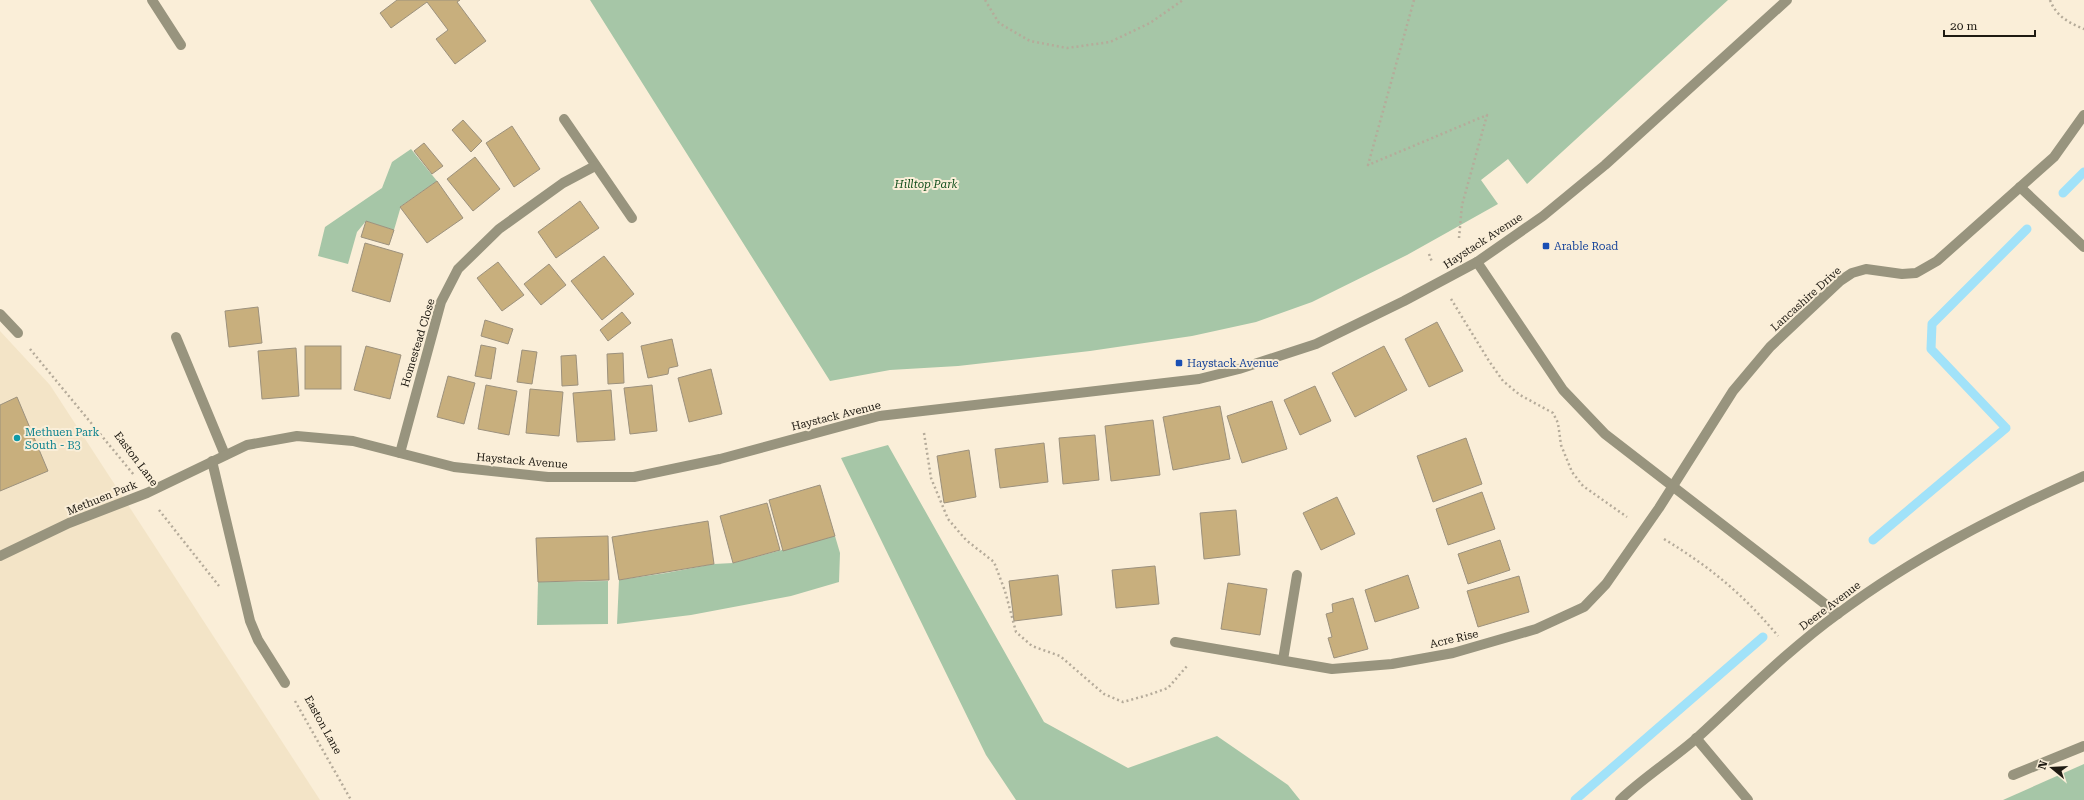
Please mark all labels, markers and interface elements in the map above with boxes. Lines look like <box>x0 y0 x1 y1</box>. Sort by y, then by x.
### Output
scale bar <box>1944 12 2035 38</box>
text: 20 m <box>1950 19 1977 33</box>
park label: Hilltop Park <box>894 178 957 191</box>
street label: Haystack Avenue <box>1441 211 1525 271</box>
place label: Arable Road <box>1554 240 1618 253</box>
marker: Arable Road <box>1541 241 1551 251</box>
street label: Lancashire Drive <box>1768 264 1844 334</box>
street label: Homestead Close <box>398 297 438 389</box>
place label: Haystack Avenue <box>1187 357 1279 370</box>
marker: Haystack Avenue <box>1174 358 1184 368</box>
street label: Haystack Avenue <box>790 399 882 433</box>
place label: Methuen Park South - B3 <box>25 426 100 452</box>
street label: Easton Lane <box>111 429 161 489</box>
marker: Methuen Park South - B3 <box>12 433 22 443</box>
street label: Haystack Avenue <box>476 451 568 471</box>
street label: Methuen Park <box>65 478 139 518</box>
street label: Deere Avenue <box>1797 579 1863 633</box>
street label: Acre Rise <box>1428 627 1480 651</box>
street label: Easton Lane <box>302 693 344 757</box>
north arrow <box>2032 748 2072 788</box>
text: N <box>2035 759 2051 771</box>

